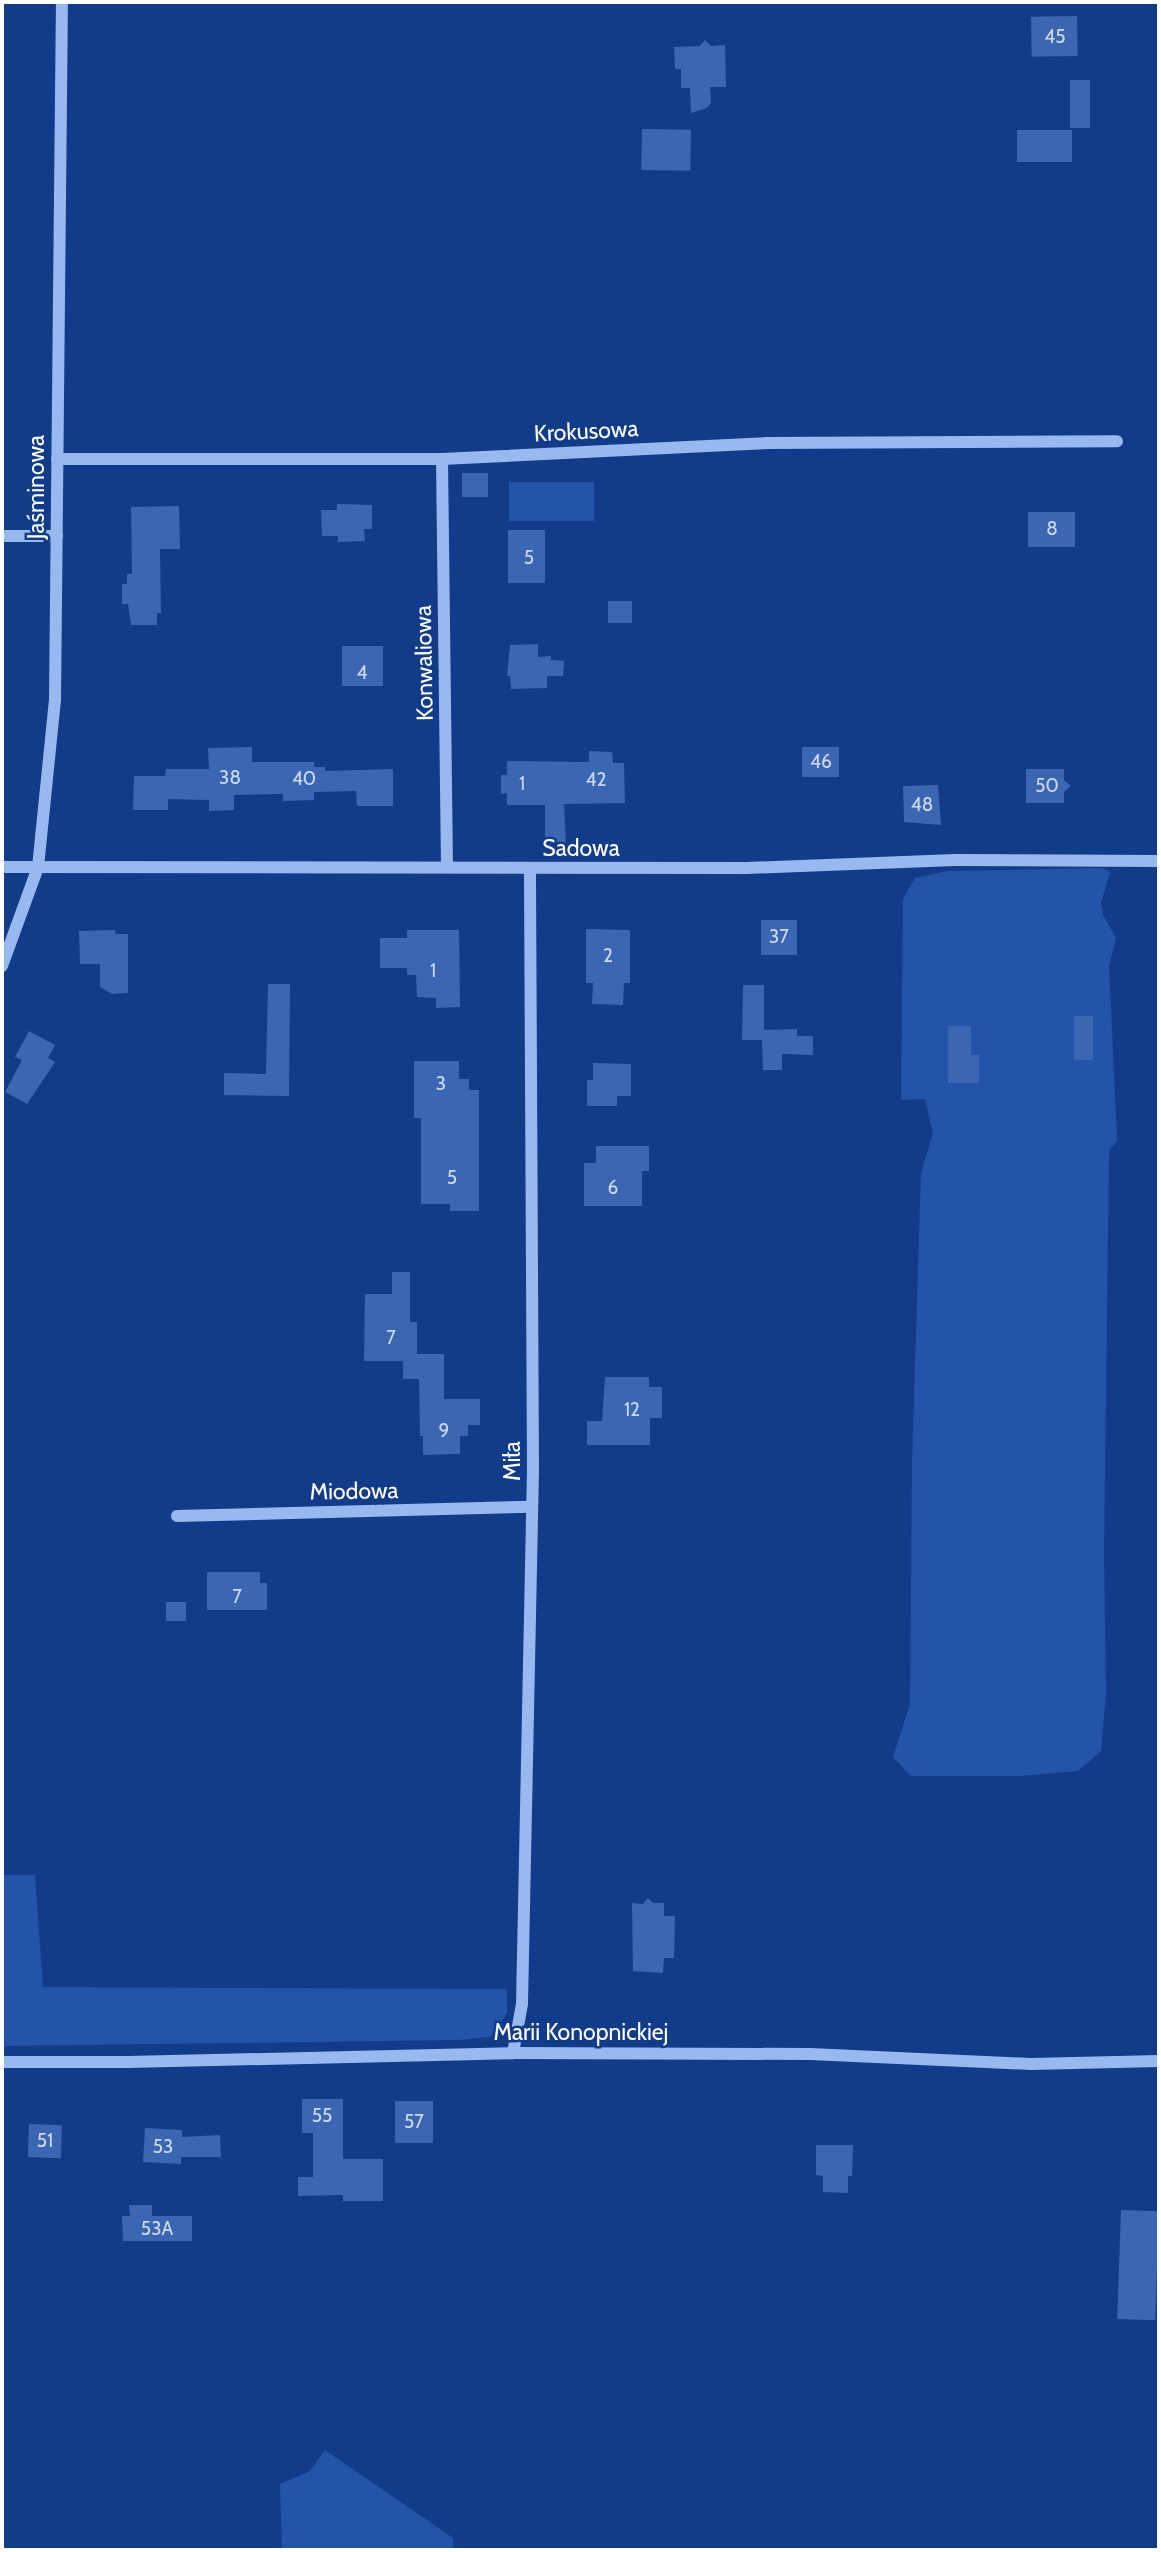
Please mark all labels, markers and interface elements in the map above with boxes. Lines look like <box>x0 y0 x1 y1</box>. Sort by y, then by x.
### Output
house number: 45 <box>1044 26 1066 48</box>
street label: Krokusowa <box>533 414 639 448</box>
street label: Jaśminowa <box>22 435 50 539</box>
house number: 8 <box>1046 518 1058 540</box>
house number: 5 <box>524 547 534 569</box>
street label: Konwaliowa <box>409 605 439 721</box>
house number: 4 <box>357 662 367 684</box>
house number: 46 <box>810 751 832 773</box>
house number: 38 <box>219 767 241 789</box>
house number: 40 <box>292 768 316 790</box>
house number: 42 <box>586 769 606 791</box>
house number: 1 <box>519 773 525 795</box>
house number: 50 <box>1035 775 1059 797</box>
house number: 48 <box>911 794 933 816</box>
street label: Sadowa <box>542 834 620 862</box>
house number: 37 <box>769 926 789 948</box>
house number: 2 <box>603 945 613 967</box>
house number: 1 <box>430 960 436 982</box>
house number: 3 <box>436 1073 446 1095</box>
house number: 5 <box>447 1167 457 1189</box>
house number: 6 <box>608 1177 618 1199</box>
house number: 7 <box>386 1327 396 1349</box>
house number: 12 <box>624 1399 640 1421</box>
house number: 9 <box>439 1420 449 1442</box>
street label: Miła <box>498 1441 526 1481</box>
street label: Miodowa <box>309 1476 399 1506</box>
house number: 7 <box>232 1586 242 1608</box>
street label: Marii Konopnickiej <box>494 2018 668 2046</box>
house number: 55 <box>312 2105 332 2127</box>
house number: 57 <box>404 2111 424 2133</box>
house number: 51 <box>37 2130 53 2152</box>
house number: 53 <box>153 2136 173 2158</box>
house number: 53A <box>141 2218 173 2240</box>

